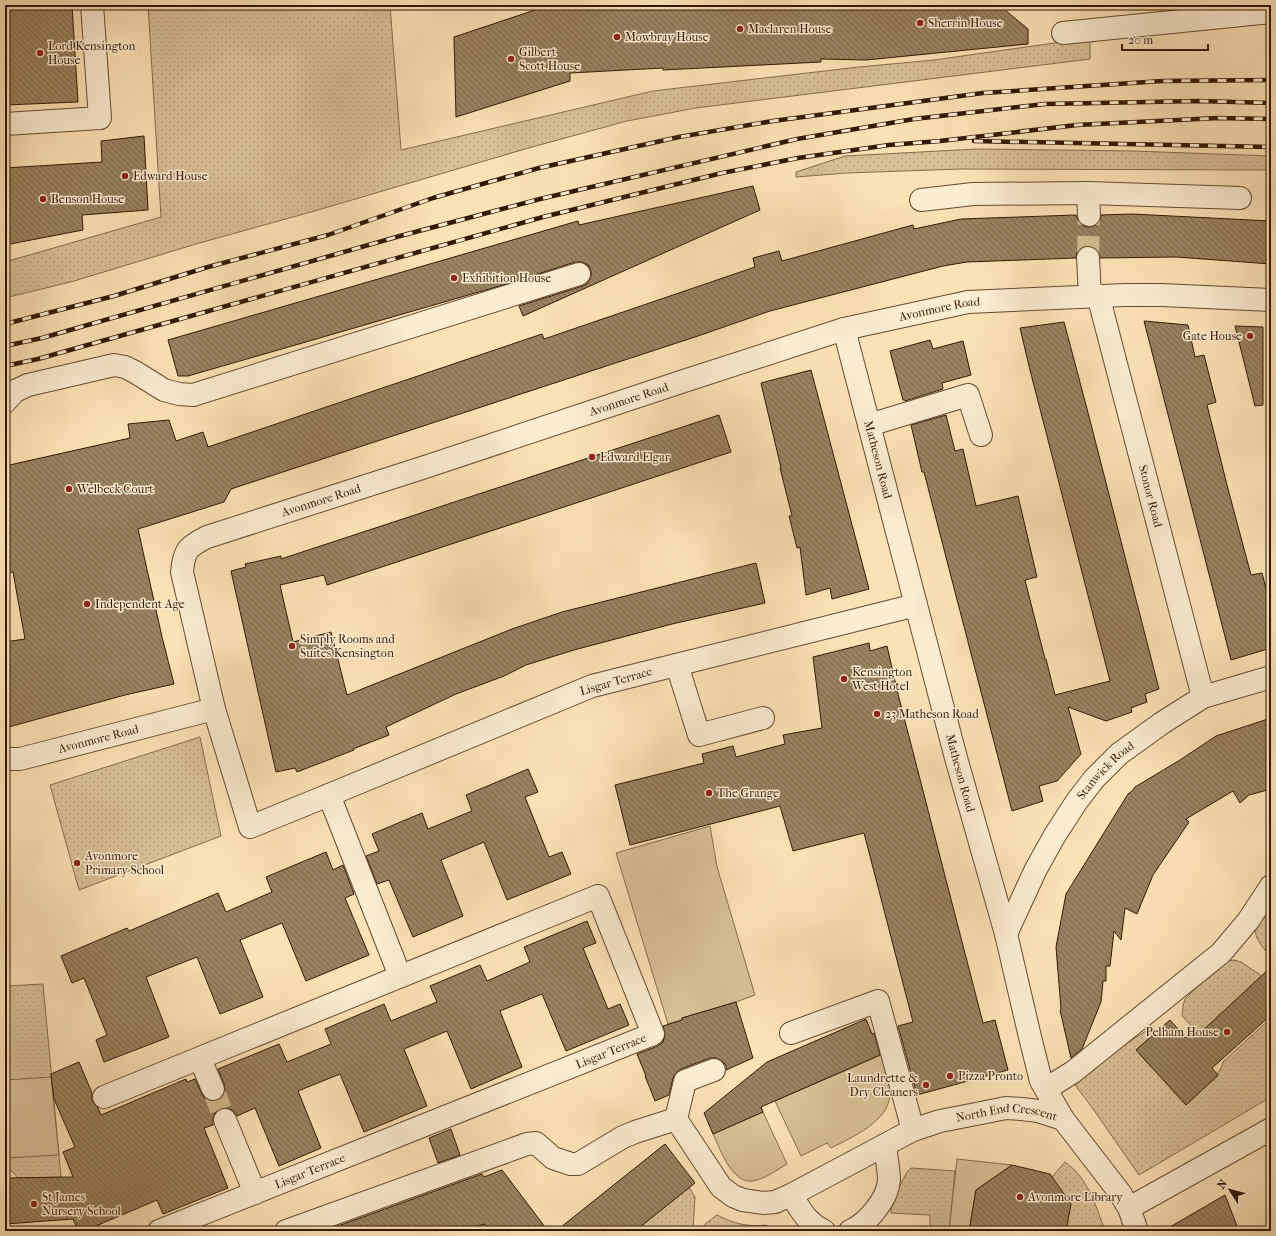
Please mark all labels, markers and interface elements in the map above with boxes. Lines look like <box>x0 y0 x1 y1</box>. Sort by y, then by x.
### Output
place label: Sherrin House <box>928 16 1003 30</box>
marker: Sherrin House <box>915 18 925 28</box>
place label: Maclaren House <box>748 22 832 36</box>
marker: Maclaren House <box>735 24 745 34</box>
scale bar <box>1122 26 1208 52</box>
place label: Mowbray House <box>625 30 709 44</box>
marker: Mowbray House <box>612 32 622 42</box>
text: 20 m <box>1128 33 1153 47</box>
place label: Lord Kensington House <box>48 39 136 67</box>
place label: Gilbert Scott House <box>519 45 580 73</box>
marker: Lord Kensington House <box>35 48 45 58</box>
marker: Gilbert Scott House <box>506 54 516 64</box>
place label: Edward House <box>133 169 208 183</box>
marker: Edward House <box>120 171 130 181</box>
place label: Benson House <box>51 192 124 206</box>
marker: Benson House <box>38 194 48 204</box>
place label: Exhibition House <box>462 271 551 285</box>
marker: Exhibition House <box>449 273 459 283</box>
street label: Avonmore Road <box>897 294 981 324</box>
place label: Gate House <box>1183 329 1242 343</box>
marker: Gate House <box>1245 331 1255 341</box>
street label: Avonmore Road <box>587 380 671 419</box>
street label: Matheson Road <box>861 419 895 501</box>
place label: Edward Elgar <box>600 450 671 464</box>
marker: Edward Elgar <box>587 452 597 462</box>
street label: Stonor Road <box>1136 464 1166 529</box>
street label: Avonmore Road <box>279 481 363 520</box>
place label: Welbeck Court <box>76 482 154 496</box>
marker: Welbeck Court <box>64 484 74 494</box>
place label: Independent Age <box>95 597 185 611</box>
marker: Independent Age <box>82 599 92 609</box>
place label: Simply Rooms and Suites Kensington <box>300 632 395 660</box>
marker: Simply Rooms and Suites Kensington <box>287 641 297 651</box>
street label: Lisgar Terrace <box>578 664 654 698</box>
place label: Kensington West Hotel <box>851 665 912 693</box>
marker: Kensington West Hotel <box>839 674 849 684</box>
place label: 23 Matheson Road <box>885 707 979 721</box>
marker: 23 Matheson Road <box>872 709 882 719</box>
street label: Avonmore Road <box>56 722 141 756</box>
street label: Matheson Road <box>943 733 978 814</box>
street label: Stanwick Road <box>1074 738 1137 802</box>
place label: The Grange <box>717 786 779 800</box>
marker: The Grange <box>704 788 714 798</box>
place label: Avonmore Primary School <box>84 849 165 877</box>
marker: Avonmore Primary School <box>72 858 82 868</box>
place label: Pelham House <box>1146 1025 1219 1039</box>
marker: Pelham House <box>1222 1027 1232 1037</box>
street label: Lisgar Terrace <box>574 1030 648 1072</box>
place label: Pizza Pronto <box>958 1069 1023 1083</box>
place label: Laundrette & Dry Cleaners <box>847 1071 919 1099</box>
marker: Pizza Pronto <box>945 1071 955 1081</box>
marker: Laundrette & Dry Cleaners <box>921 1080 931 1090</box>
street label: North End Crescent <box>955 1101 1060 1125</box>
street label: Lisgar Terrace <box>273 1150 347 1192</box>
north arrow <box>1210 1170 1250 1210</box>
text: N <box>1215 1177 1230 1192</box>
place label: St James Nursery School <box>42 1190 121 1218</box>
place label: Avonmore Library <box>1027 1190 1123 1204</box>
marker: Avonmore Library <box>1015 1192 1025 1202</box>
marker: St James Nursery School <box>29 1199 39 1209</box>

